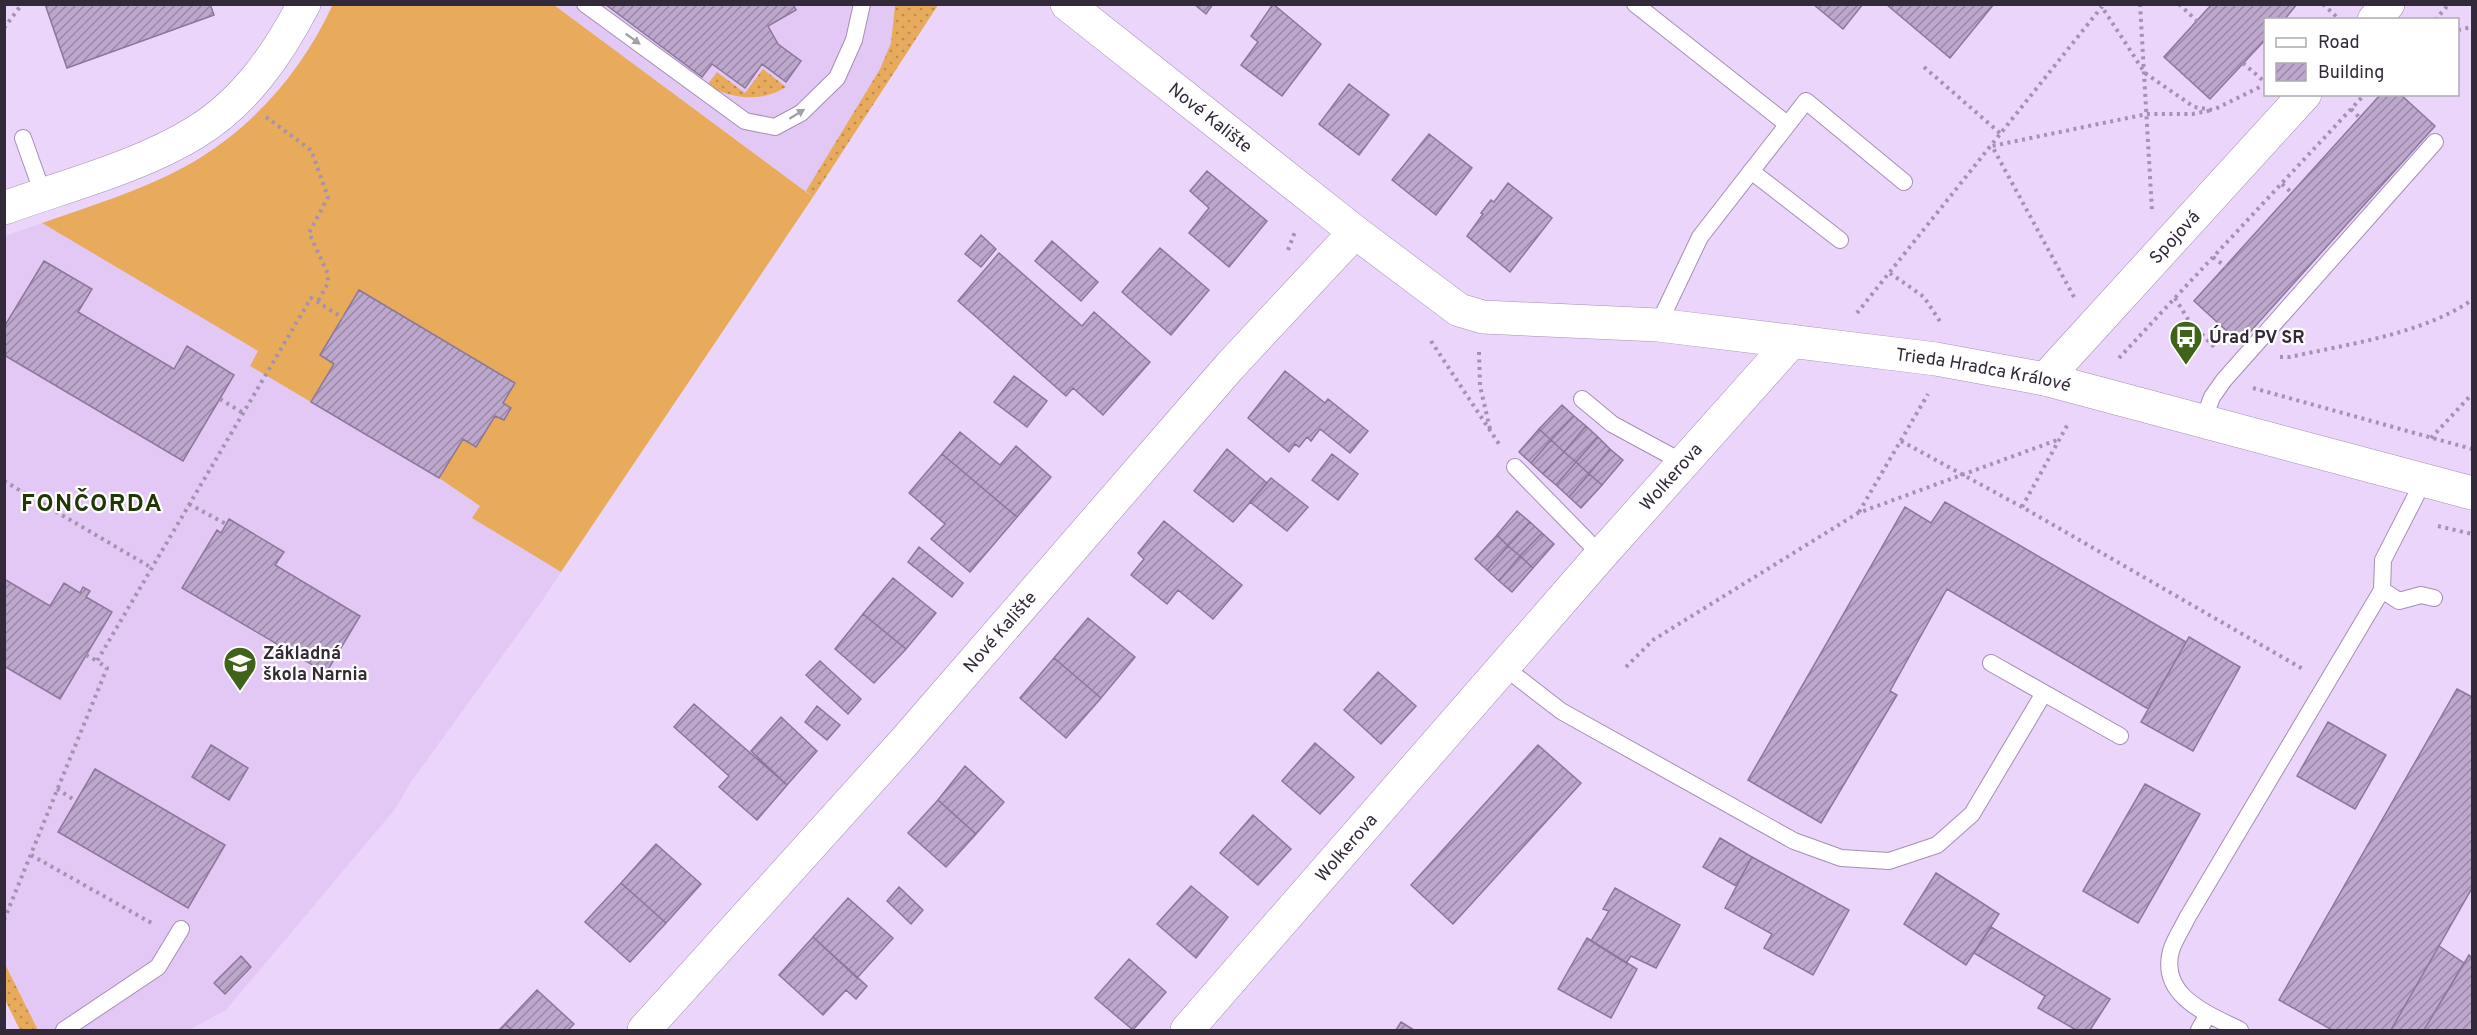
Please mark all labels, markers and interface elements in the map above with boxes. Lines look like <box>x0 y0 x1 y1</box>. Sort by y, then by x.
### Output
legend <box>2264 18 2459 96</box>
text: Road <box>2318 32 2360 55</box>
one-way arrow <box>624 33 640 45</box>
text: Building <box>2318 62 2384 85</box>
street label: Nové Kalište <box>1163 78 1256 159</box>
one-way arrow <box>789 109 805 120</box>
street label: Spojová <box>2145 207 2206 270</box>
bus stop icon: Úrad PV SR <box>2168 319 2204 366</box>
place label: Úrad PV SR <box>2209 325 2305 350</box>
street label: Trieda Hradca Králové <box>1894 344 2073 398</box>
street label: Wolkerova <box>1636 439 1708 516</box>
district label: FONČORDA <box>21 488 163 520</box>
street label: Nové Kalište <box>959 587 1043 678</box>
place label: Základná škola Narnia <box>263 643 368 687</box>
school or university icon: Základná škola Narnia <box>222 645 258 692</box>
street label: Wolkerova <box>1311 810 1383 888</box>

